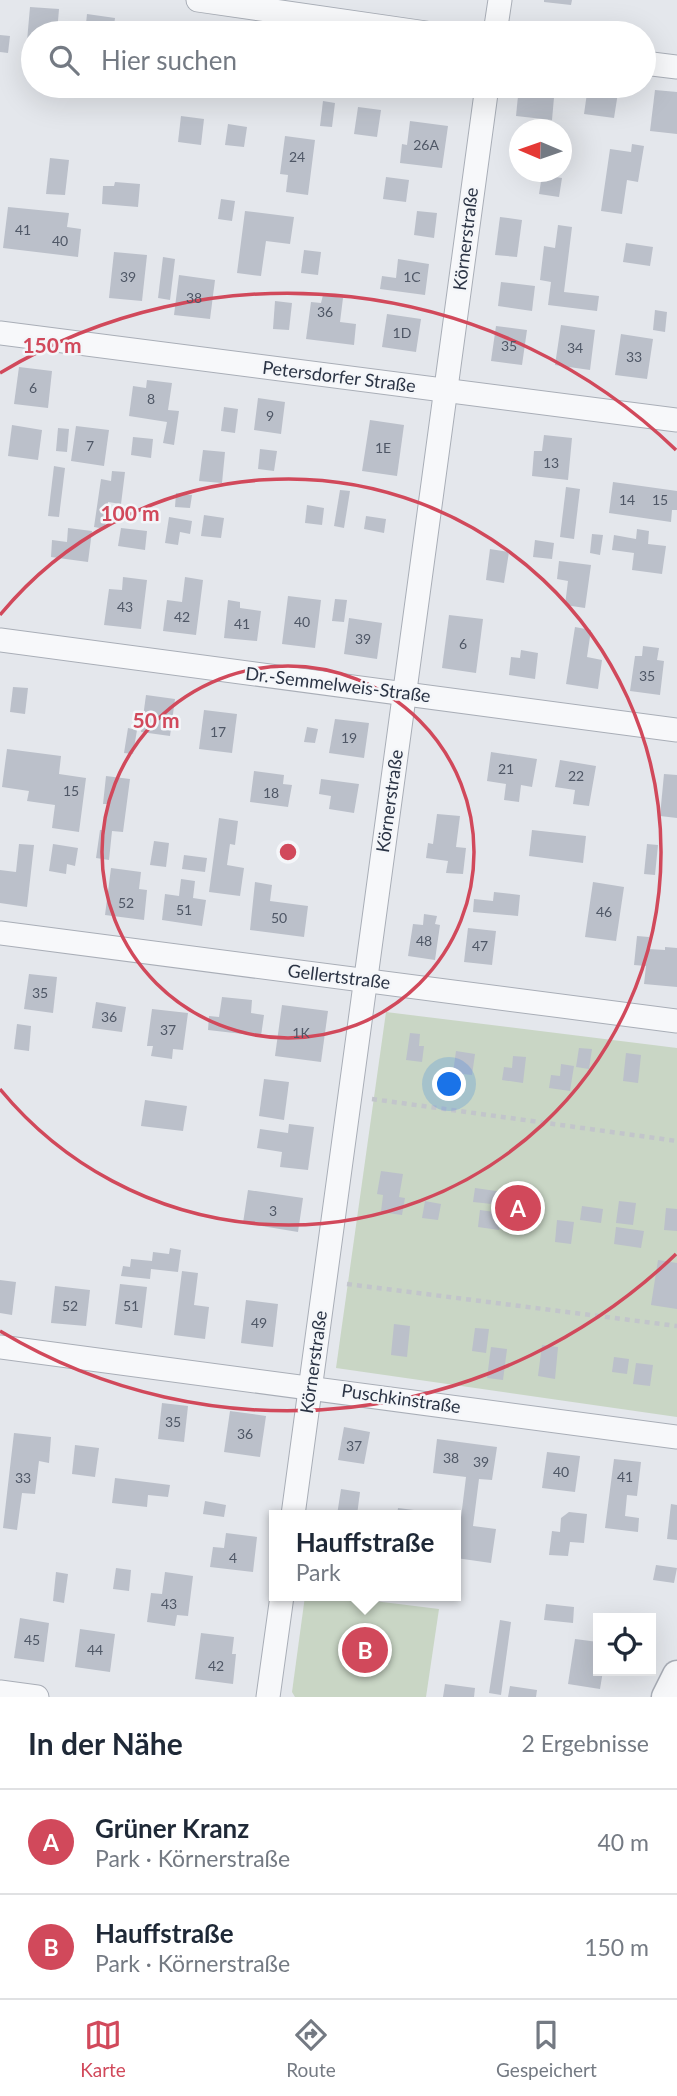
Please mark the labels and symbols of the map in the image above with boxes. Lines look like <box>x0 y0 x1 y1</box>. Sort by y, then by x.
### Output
north arrow <box>509 119 572 182</box>
house number: 26A <box>413 136 439 153</box>
house number: 24 <box>289 148 305 165</box>
street label: Körnerstraße <box>448 186 482 292</box>
house number: 41 <box>15 221 31 238</box>
house number: 40 <box>52 232 68 249</box>
house number: 39 <box>120 268 136 285</box>
house number: 1C <box>403 268 421 285</box>
house number: 38 <box>186 289 202 306</box>
house number: 36 <box>317 303 333 320</box>
house number: 1D <box>393 324 411 341</box>
text: 150 m <box>22 332 82 357</box>
house number: 35 <box>501 337 517 354</box>
house number: 34 <box>567 339 583 356</box>
house number: 33 <box>626 348 642 365</box>
street label: Petersdorfer Straße <box>261 356 417 396</box>
house number: 6 <box>29 379 37 396</box>
house number: 8 <box>147 390 155 407</box>
house number: 9 <box>266 407 274 424</box>
house number: 7 <box>86 437 94 454</box>
house number: 1E <box>375 439 391 456</box>
house number: 13 <box>543 454 559 471</box>
house number: 14 <box>619 491 635 508</box>
house number: 15 <box>652 491 668 508</box>
text: 100 m <box>100 500 160 525</box>
house number: 43 <box>117 598 133 615</box>
house number: 42 <box>174 608 190 625</box>
house number: 40 <box>294 613 310 630</box>
house number: 41 <box>234 615 250 632</box>
house number: 39 <box>355 630 371 647</box>
house number: 6 <box>459 635 467 652</box>
street label: Dr.-Semmelweis-Straße <box>244 662 432 706</box>
house number: 35 <box>639 667 655 684</box>
text: 50 m <box>132 707 180 732</box>
house number: 17 <box>210 723 226 740</box>
house number: 19 <box>341 729 357 746</box>
street label: Körnerstraße <box>371 748 407 854</box>
house number: 21 <box>498 760 514 777</box>
house number: 22 <box>568 767 584 784</box>
house number: 15 <box>63 782 79 799</box>
house number: 18 <box>263 784 279 801</box>
centre of rings <box>276 840 300 864</box>
house number: 52 <box>118 894 134 911</box>
house number: 51 <box>176 901 192 918</box>
house number: 46 <box>596 903 612 920</box>
house number: 50 <box>271 909 287 926</box>
house number: 48 <box>416 932 432 949</box>
house number: 47 <box>472 937 488 954</box>
street label: Gellertstraße <box>287 959 392 993</box>
house number: 35 <box>32 984 48 1001</box>
house number: 36 <box>101 1008 117 1025</box>
house number: 37 <box>160 1021 176 1038</box>
house number: 1K <box>292 1024 310 1041</box>
your location <box>432 1067 466 1101</box>
pin: A <box>495 1182 541 1234</box>
house number: 3 <box>269 1202 277 1219</box>
house number: 52 <box>62 1297 78 1314</box>
house number: 51 <box>123 1297 139 1314</box>
street label: Körnerstraße <box>295 1309 331 1415</box>
house number: 49 <box>251 1314 267 1331</box>
street label: Puschkinstraße <box>340 1379 462 1417</box>
house number: 35 <box>165 1413 181 1430</box>
house number: 36 <box>237 1425 253 1442</box>
house number: 37 <box>346 1437 362 1454</box>
house number: 38 <box>443 1449 459 1466</box>
house number: 39 <box>473 1453 489 1470</box>
house number: 40 <box>553 1463 569 1480</box>
house number: 41 <box>617 1468 633 1485</box>
house number: 33 <box>15 1469 31 1486</box>
house number: 4 <box>229 1549 237 1566</box>
house number: 43 <box>161 1595 177 1612</box>
pin: B <box>342 1624 388 1676</box>
house number: 45 <box>24 1631 40 1648</box>
house number: 44 <box>87 1641 103 1658</box>
house number: 42 <box>208 1657 224 1674</box>

